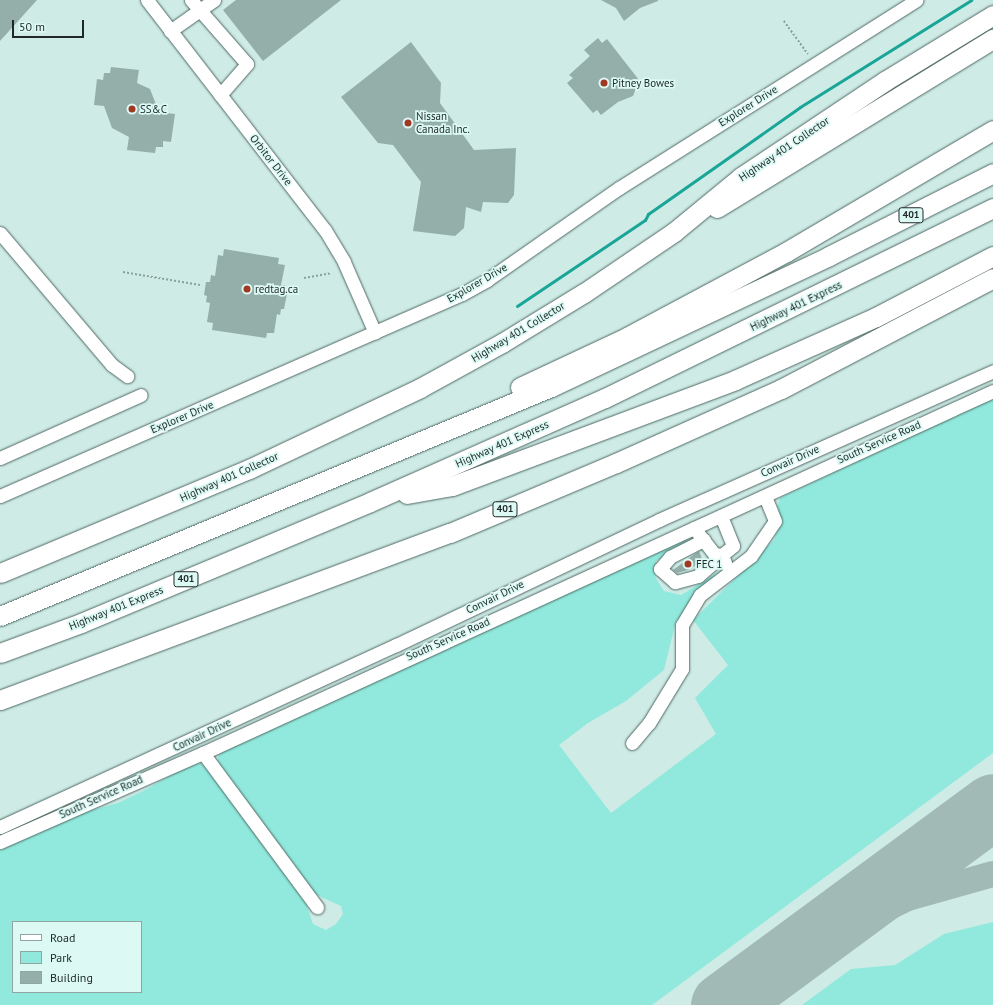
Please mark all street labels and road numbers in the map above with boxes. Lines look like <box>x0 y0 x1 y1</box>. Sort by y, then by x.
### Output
street label: Explorer Drive <box>716 83 780 129</box>
street label: Highway 401 Collector <box>736 114 832 184</box>
street label: Orbitor Drive <box>247 132 295 188</box>
road number: 401 <box>898 207 924 223</box>
street label: Explorer Drive <box>445 260 509 306</box>
street label: Highway 401 Express <box>748 278 844 334</box>
street label: Highway 401 Collector <box>469 299 567 365</box>
street label: Explorer Drive <box>148 398 216 436</box>
street label: Highway 401 Express <box>453 417 551 471</box>
street label: South Service Road <box>835 418 923 466</box>
street label: Convair Drive <box>759 442 821 480</box>
street label: Highway 401 Collector <box>178 449 280 505</box>
road number: 401 <box>492 501 518 517</box>
road number: 401 <box>173 571 199 587</box>
street label: Convair Drive <box>464 577 526 617</box>
street label: Highway 401 Express <box>67 583 165 633</box>
street label: South Service Road <box>404 615 492 663</box>
street label: Convair Drive <box>171 716 233 754</box>
street label: South Service Road <box>57 773 145 821</box>

